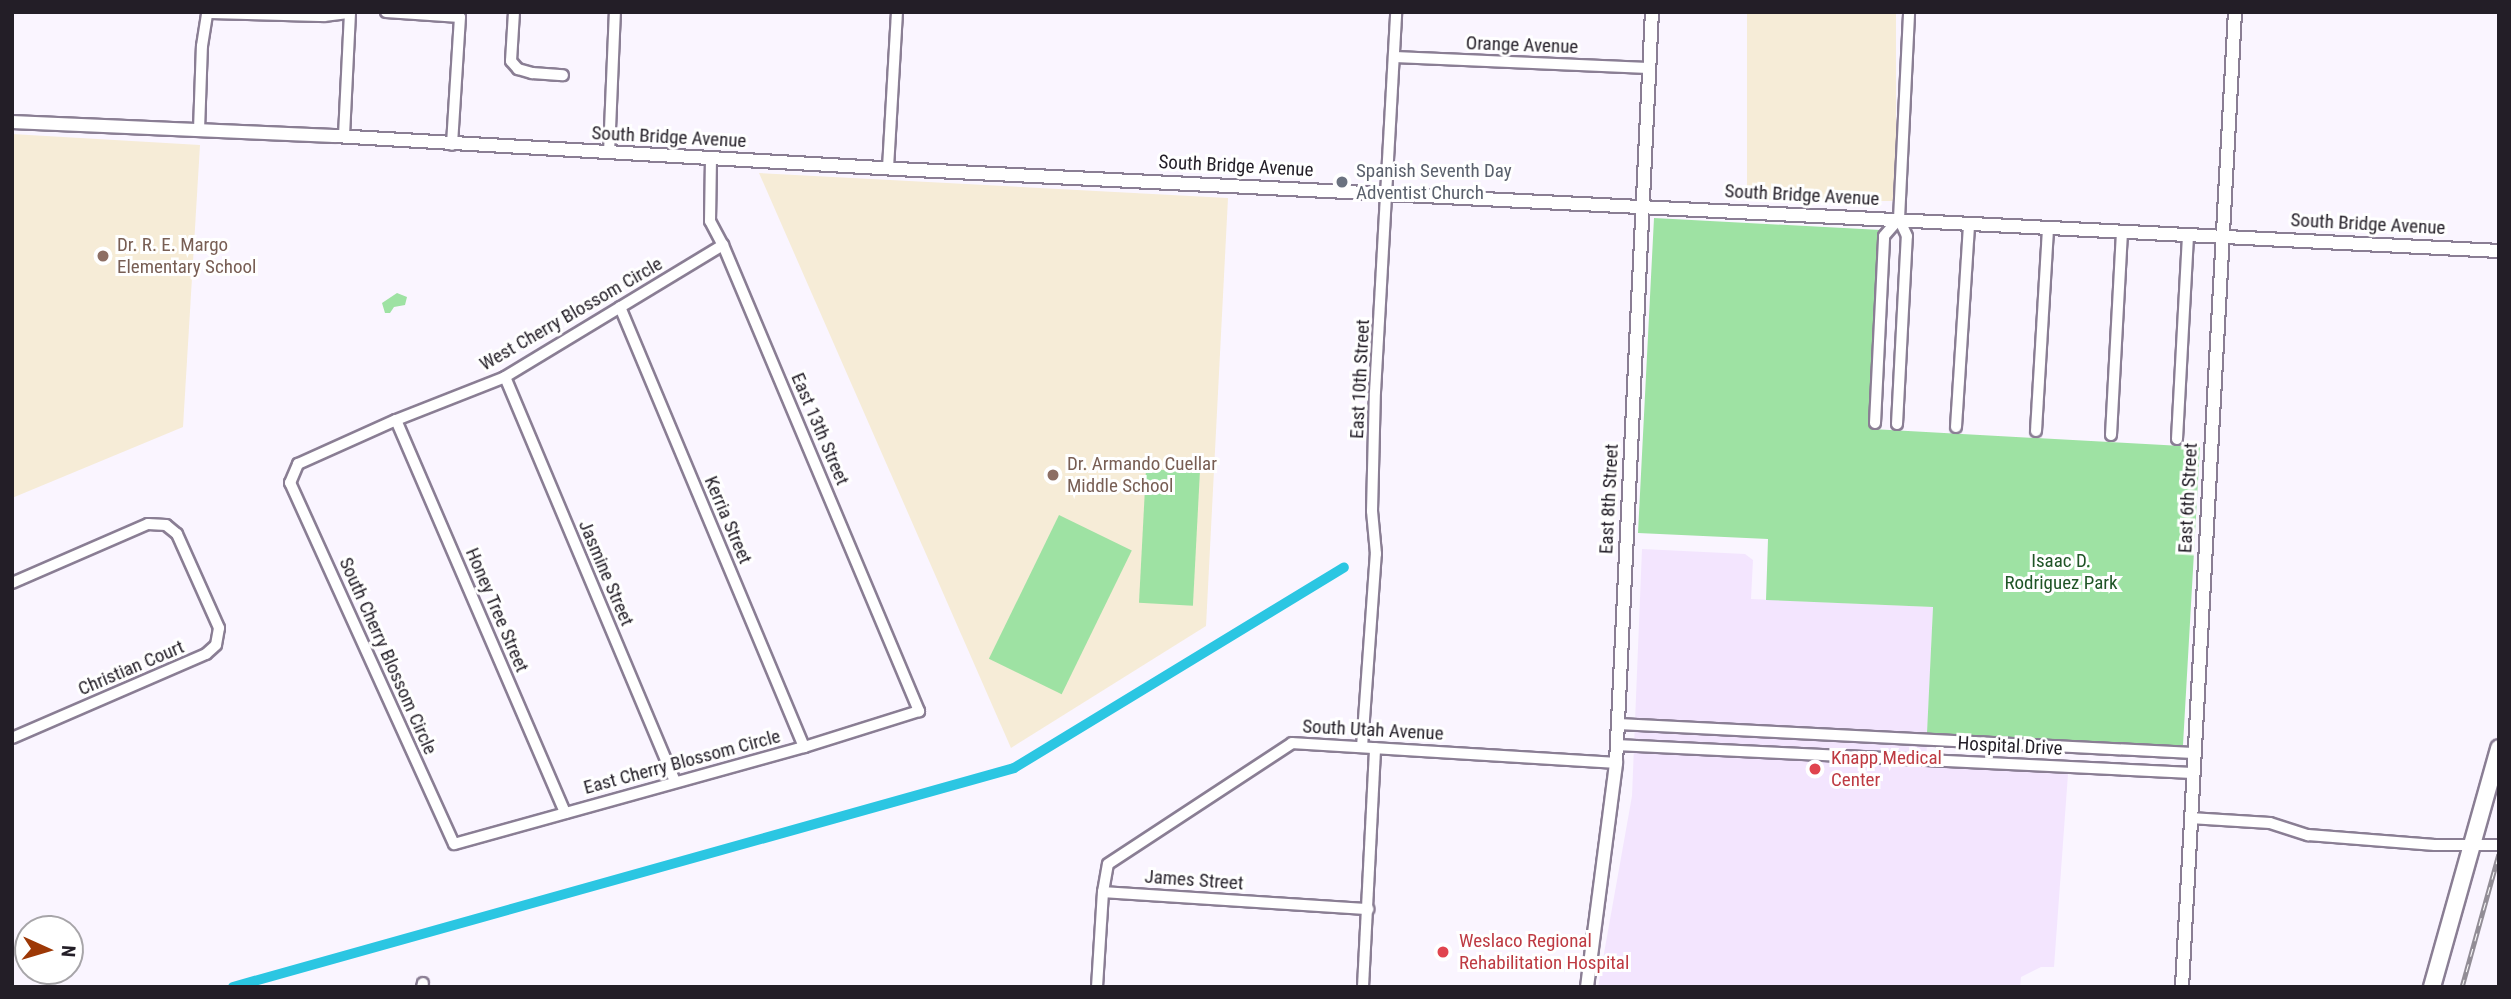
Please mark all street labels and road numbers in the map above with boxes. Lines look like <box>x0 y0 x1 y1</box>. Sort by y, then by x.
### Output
street label: Orange Avenue <box>1465 32 1579 58</box>
street label: South Bridge Avenue <box>591 122 747 152</box>
street label: South Bridge Avenue <box>1158 151 1314 181</box>
street label: South Bridge Avenue <box>1724 180 1880 210</box>
street label: South Bridge Avenue <box>2290 209 2446 239</box>
street label: West Cherry Blossom Circle <box>476 252 666 376</box>
street label: East 10th Street <box>1345 319 1375 439</box>
street label: East 13th Street <box>786 369 854 489</box>
street label: East 6th Street <box>2174 442 2202 554</box>
street label: East 8th Street <box>1595 443 1623 555</box>
street label: Kerria Street <box>699 473 757 567</box>
street label: Jasmine Street <box>574 517 638 629</box>
street label: Honey Tree Street <box>461 544 533 676</box>
street label: South Cherry Blossom Circle <box>334 554 442 758</box>
street label: Christian Court <box>75 635 187 701</box>
street label: South Utah Avenue <box>1302 715 1444 745</box>
street label: East Cherry Blossom Circle <box>581 725 783 799</box>
street label: Hospital Drive <box>1957 732 2063 760</box>
street label: James Street <box>1144 865 1244 895</box>

